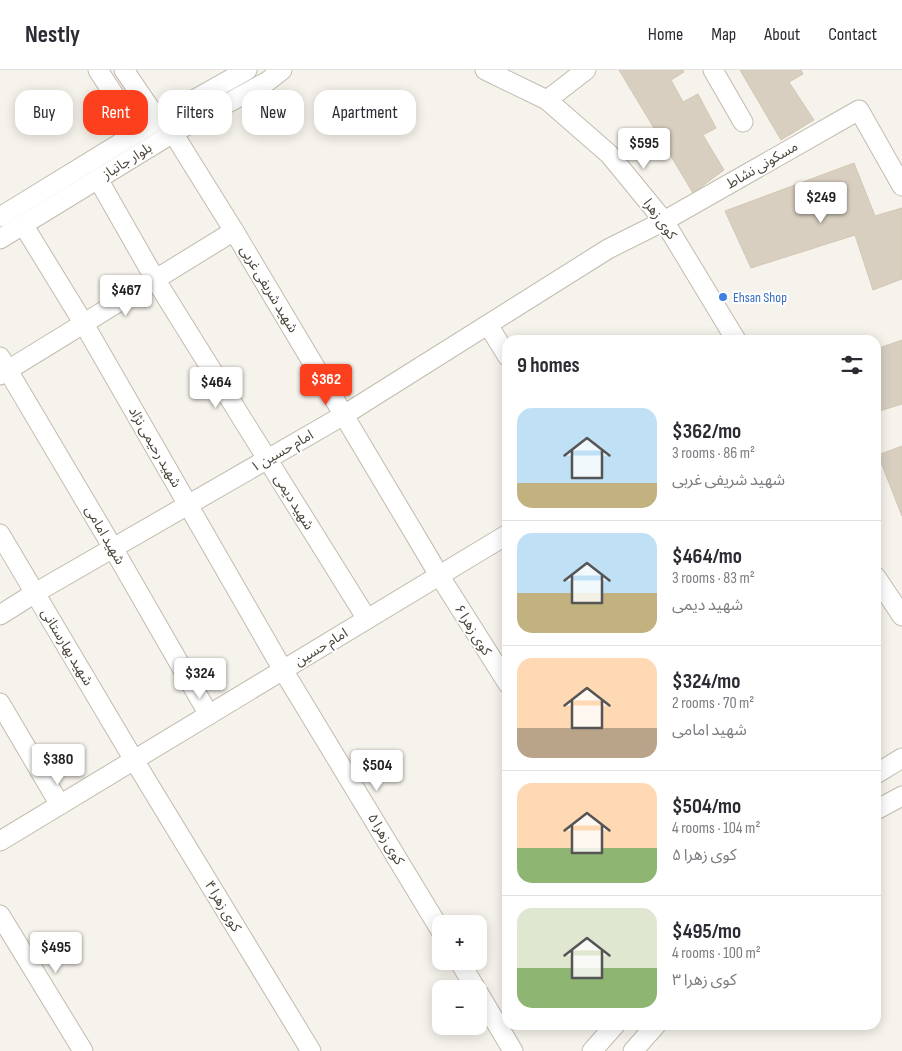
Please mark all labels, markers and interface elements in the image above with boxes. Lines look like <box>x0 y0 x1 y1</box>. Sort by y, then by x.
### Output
text: Nestly <box>25 20 80 49</box>
text: Home <box>648 24 683 45</box>
text: Map <box>711 24 736 45</box>
text: About <box>764 24 800 45</box>
text: Contact <box>828 24 877 45</box>
chip: Buy <box>15 90 73 135</box>
chip: Rent <box>83 90 148 135</box>
chip: Filters <box>158 90 232 135</box>
chip: New <box>242 90 304 135</box>
chip: Apartment <box>314 90 416 135</box>
pin: $595 <box>614 128 674 170</box>
text: $595 <box>629 134 659 153</box>
street label: مسکونی نشاط <box>723 138 801 192</box>
street label: بلوار جانباز <box>98 139 155 183</box>
pin: $249 <box>791 182 851 224</box>
text: $249 <box>806 188 836 207</box>
street label: کوی زهرا <box>639 195 681 243</box>
street label: شهید شریفی غربی <box>236 242 302 336</box>
pin: $467 <box>96 274 156 317</box>
text: $467 <box>111 281 141 300</box>
place label: Ehsan Shop <box>733 289 787 306</box>
marker: Ehsan Shop <box>717 291 729 303</box>
icon: filters <box>838 351 866 379</box>
text: 9 homes <box>517 353 580 378</box>
pin: $362 <box>296 364 356 406</box>
pin: $464 <box>186 366 246 409</box>
text: $362 <box>311 370 341 389</box>
text: $464 <box>201 373 231 392</box>
street label: شهید رحیمی نژاد <box>125 404 185 491</box>
text: $362/mo <box>672 419 741 444</box>
street label: امام حسین ۱ <box>248 426 317 477</box>
icon: home <box>557 428 617 488</box>
text: 3 rooms · 86 m² <box>672 444 755 463</box>
street label: شهید دیمی <box>270 471 318 533</box>
text: شهید شریفی غربی <box>672 471 785 490</box>
street label: شهید امامی <box>81 502 129 568</box>
text: $464/mo <box>672 544 742 569</box>
icon: home <box>557 553 617 613</box>
text: 3 rooms · 83 m² <box>672 569 755 588</box>
text: شهید دیمی <box>672 596 743 615</box>
street label: کوی زهرا ۶ <box>451 601 495 659</box>
street label: شهید بهارستانی <box>37 605 97 689</box>
street label: امام حسین <box>291 624 352 671</box>
pin: $324 <box>170 658 230 700</box>
text: $324 <box>185 664 215 683</box>
text: $324/mo <box>672 669 740 694</box>
icon: home <box>557 678 617 738</box>
text: 2 rooms · 70 m² <box>672 694 754 713</box>
text: شهید امامی <box>672 721 747 740</box>
pin: $380 <box>28 744 88 786</box>
text: $380 <box>43 750 73 769</box>
pin: $504 <box>347 750 407 792</box>
text: $504 <box>362 756 392 775</box>
text: $504/mo <box>672 794 741 819</box>
icon: home <box>557 803 617 863</box>
street label: کوی زهرا ۵ <box>364 810 408 868</box>
text: 4 rooms · 104 m² <box>672 819 760 838</box>
text: کوی زهرا ۵ <box>672 846 737 865</box>
street label: کوی زهرا ۴ <box>201 877 245 935</box>
map controls <box>432 915 487 1035</box>
button: + <box>432 915 487 970</box>
text: $495/mo <box>672 919 741 944</box>
icon: home <box>557 928 617 988</box>
pin: $495 <box>26 932 86 974</box>
text: $495 <box>41 938 71 957</box>
text: 4 rooms · 100 m² <box>672 944 761 963</box>
text: کوی زهرا ۳ <box>672 971 737 990</box>
button: − <box>432 980 487 1035</box>

